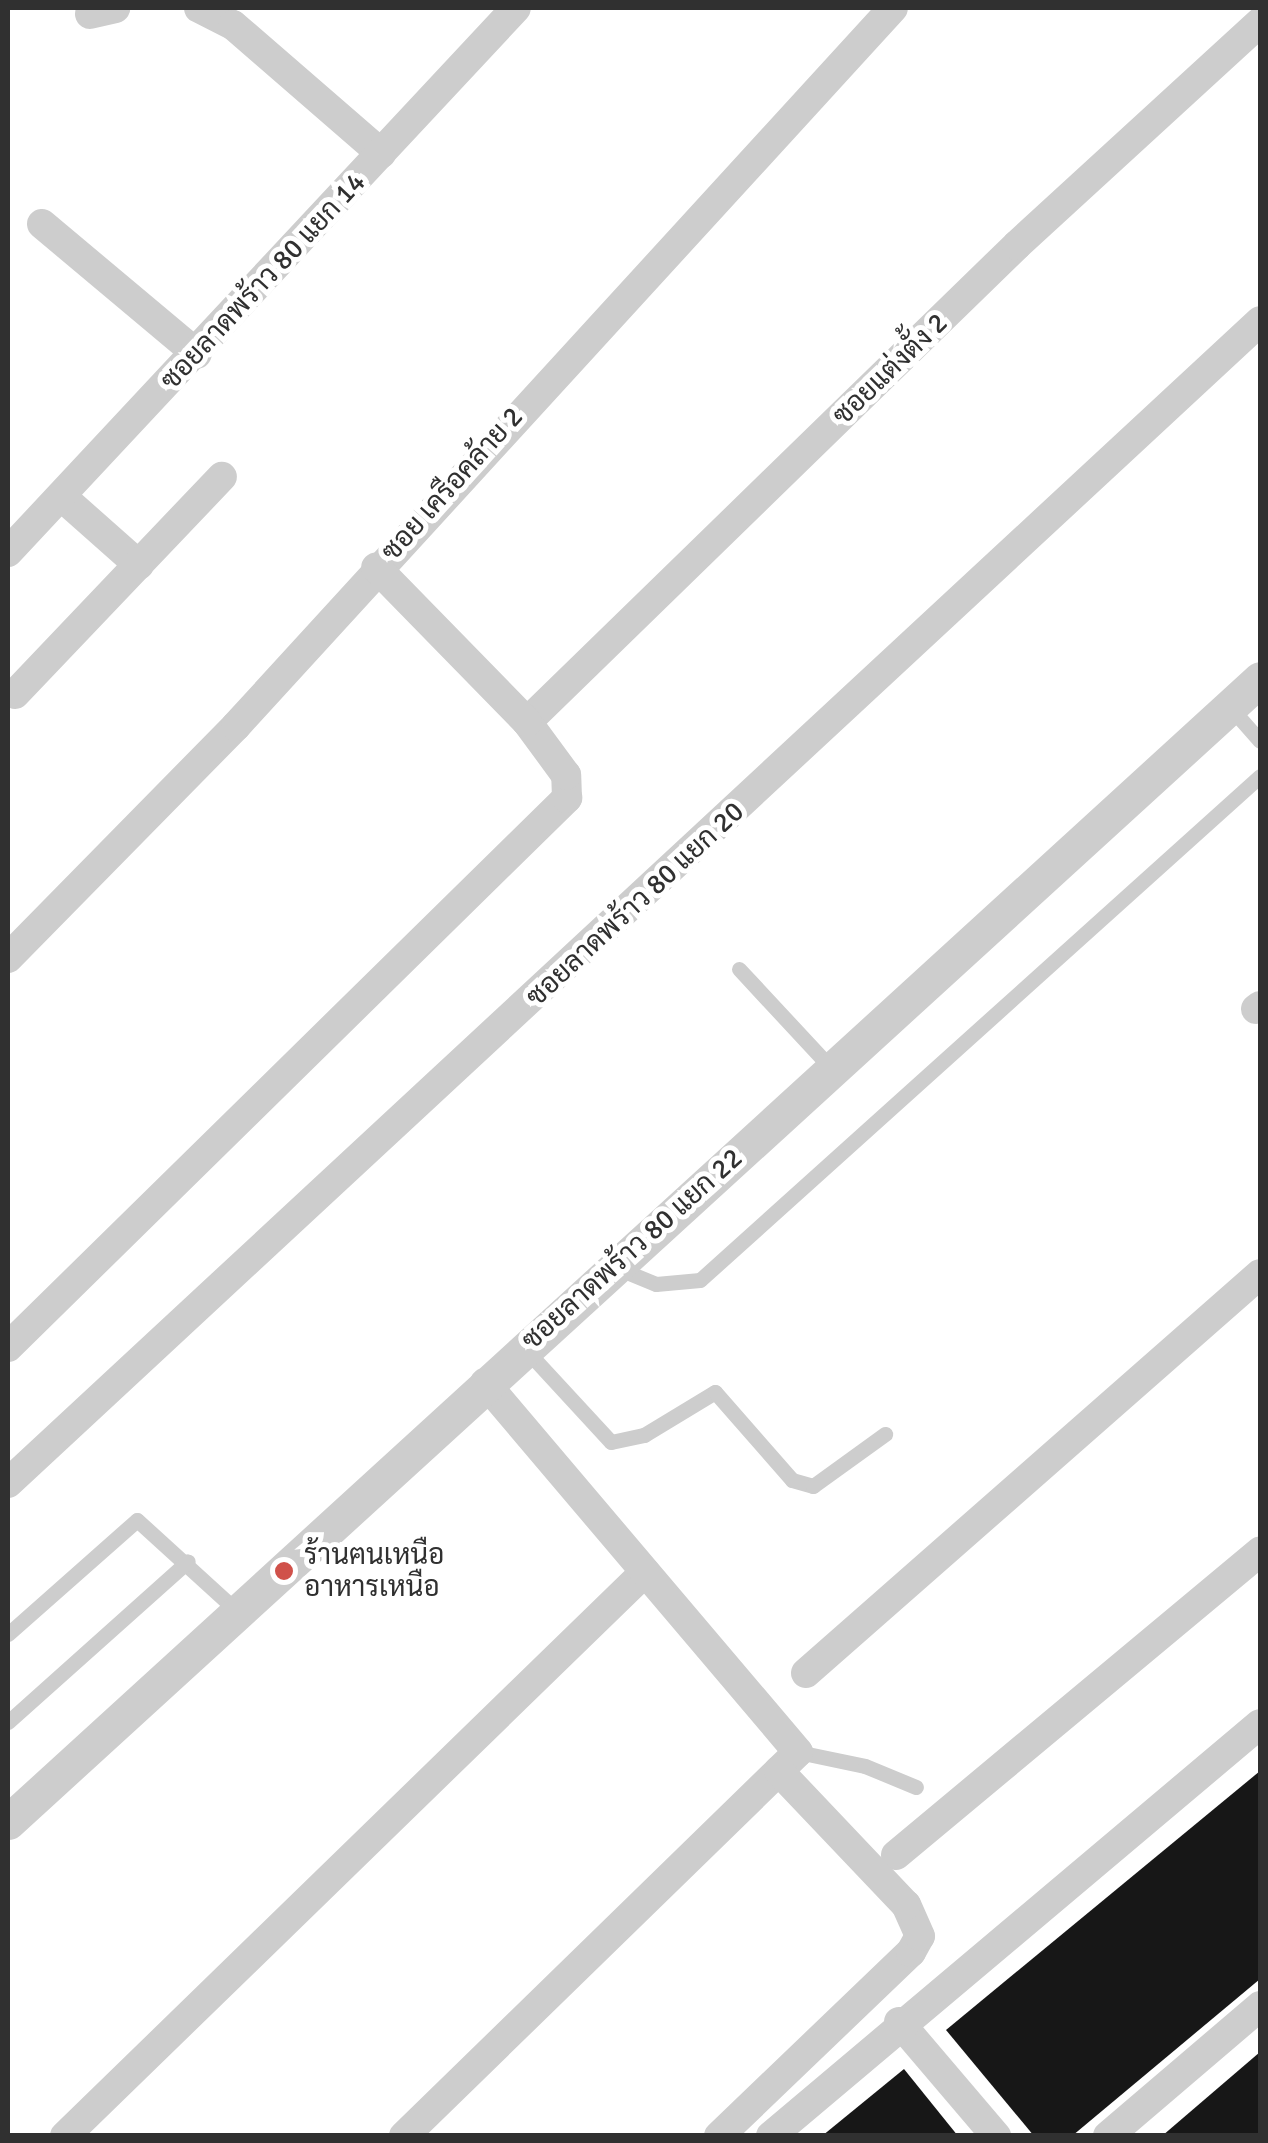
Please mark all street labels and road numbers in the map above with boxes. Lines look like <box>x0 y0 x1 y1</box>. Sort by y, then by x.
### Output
street label: ซอยลาดพร้าว 80 แยก 14 <box>154 165 372 397</box>
street label: ซอยแต่งตั้ง 2 <box>826 306 954 432</box>
street label: ซอย เครือคล้าย 2 <box>374 400 530 568</box>
street label: ซอยลาดพร้าว 80 แยก 20 <box>519 795 751 1013</box>
street label: ซอยลาดพร้าว 80 แยก 22 <box>515 1141 749 1357</box>

